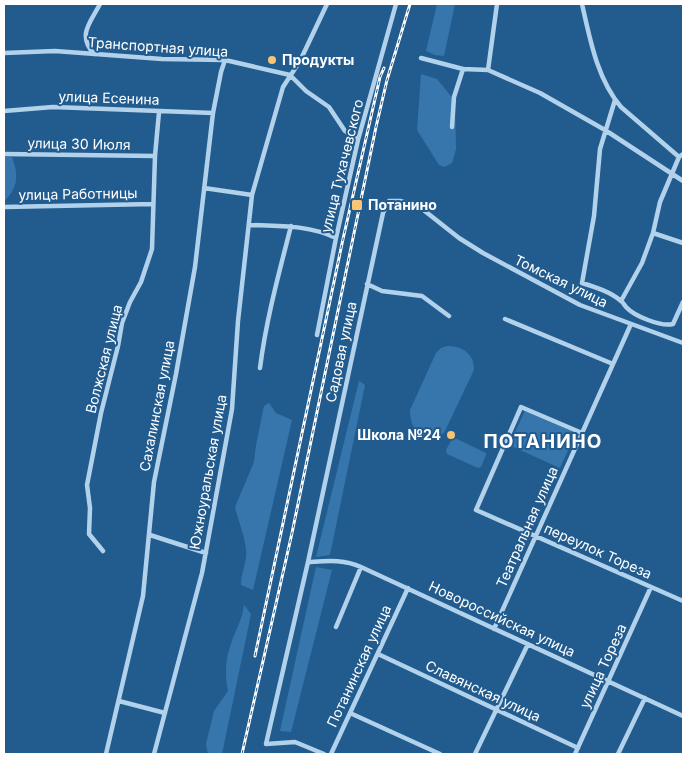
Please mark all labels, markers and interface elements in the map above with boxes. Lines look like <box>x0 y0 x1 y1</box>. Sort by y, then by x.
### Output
street label: Транспортная улица <box>87 33 229 60</box>
place label: Продукты <box>282 51 354 68</box>
marker: Продукты <box>266 54 278 66</box>
street label: улица Есенина <box>58 87 160 108</box>
street label: улица Тухачевского <box>317 97 366 235</box>
street label: улица 30 Июля <box>27 134 131 153</box>
street label: улица Работницы <box>18 184 138 203</box>
place label: Потанино <box>368 196 437 213</box>
marker: Потанино <box>350 198 364 212</box>
street label: Томская улица <box>512 251 611 311</box>
street label: Садовая улица <box>322 300 359 404</box>
street label: Волжская улица <box>82 303 125 415</box>
street label: Сахалинская улица <box>135 339 178 473</box>
street label: Южноуральская улица <box>185 393 230 551</box>
place label: Школа №24 <box>357 426 441 443</box>
marker: Школа №24 <box>445 429 457 441</box>
district label: ПОТАНИНО <box>484 430 602 453</box>
street label: Театральная улица <box>492 464 561 590</box>
street label: переулок Тореза <box>542 519 655 582</box>
street label: Новороссийская улица <box>426 577 578 660</box>
street label: Потанинская улица <box>323 602 394 730</box>
street label: улица Тореза <box>575 621 630 711</box>
street label: Славянская улица <box>423 656 543 725</box>

